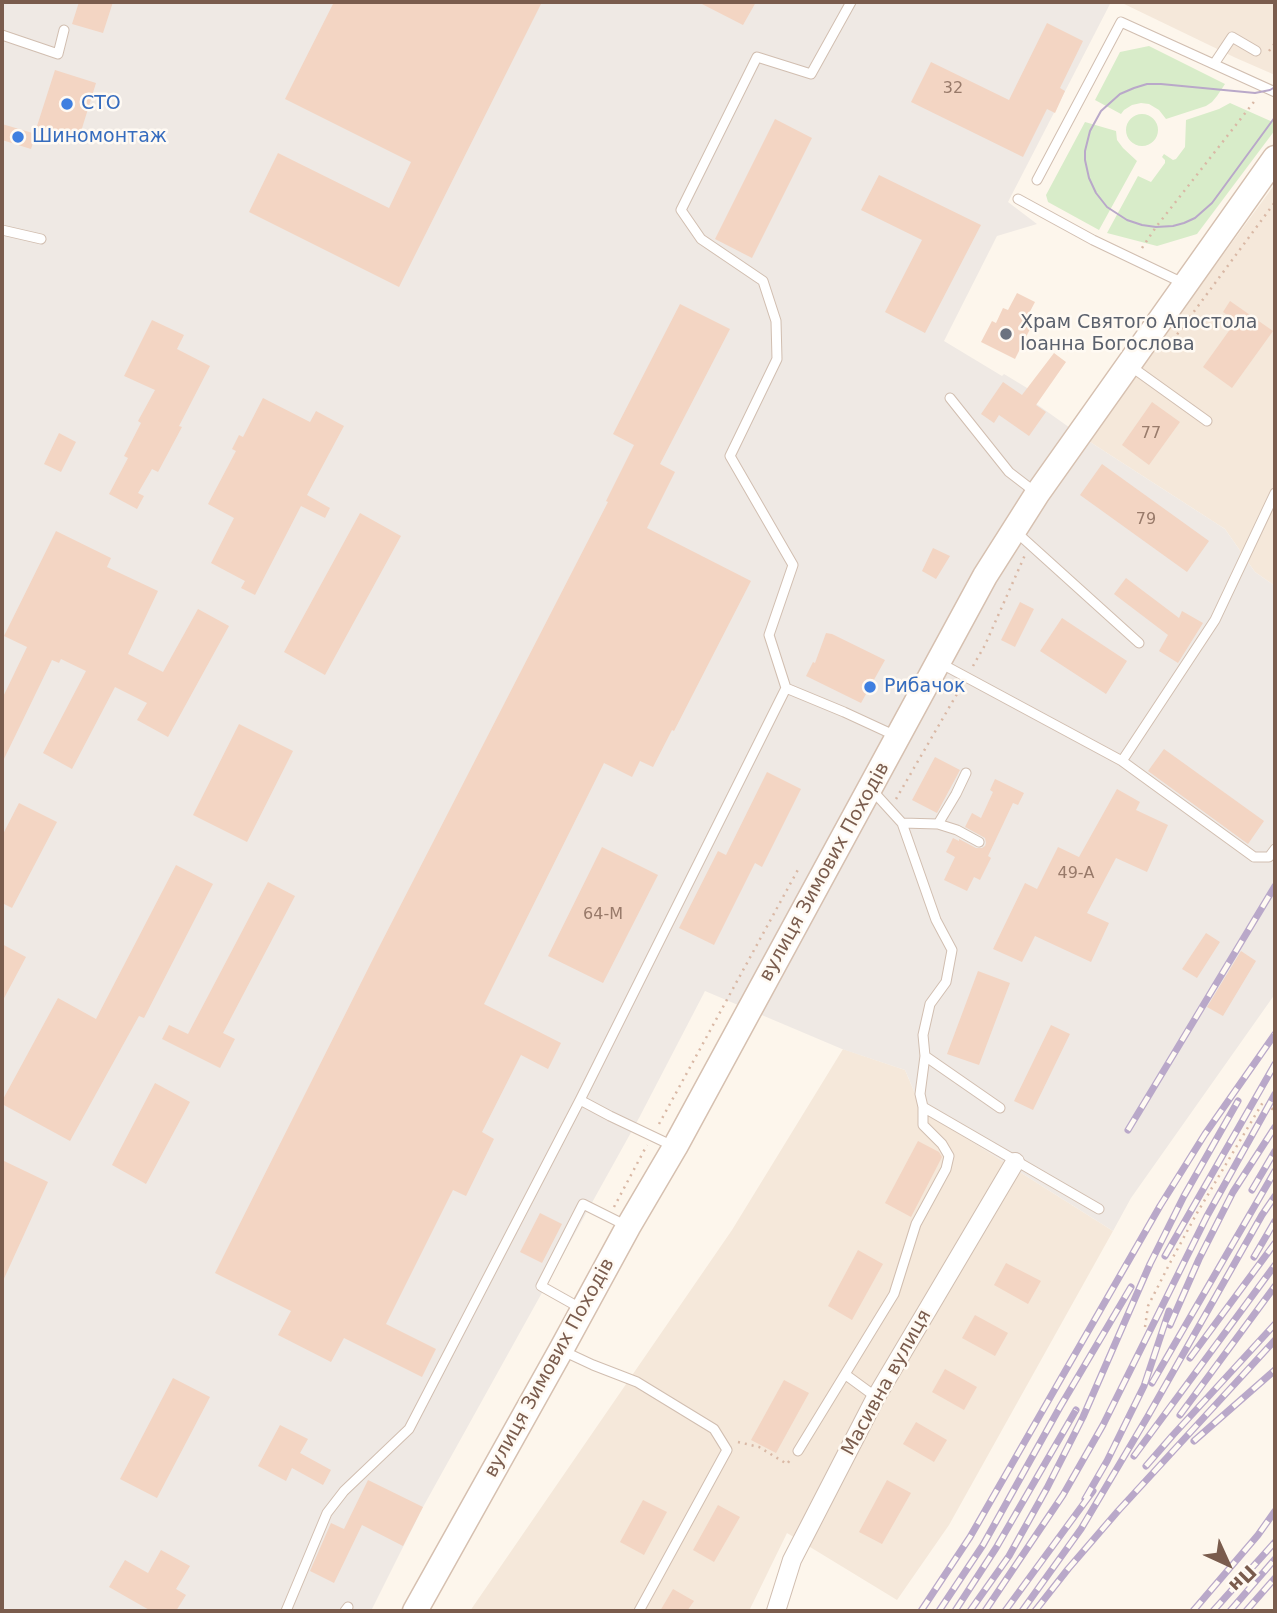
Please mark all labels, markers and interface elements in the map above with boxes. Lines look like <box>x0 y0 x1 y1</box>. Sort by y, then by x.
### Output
house number: 32 <box>943 79 963 99</box>
place label: СТО <box>81 93 121 115</box>
marker: СТО <box>59 96 75 112</box>
place label: Шиномонтаж <box>32 126 167 148</box>
marker: Шиномонтаж <box>10 129 26 145</box>
place label: Храм Святого Апостола Іоанна Богослова <box>1020 312 1257 356</box>
marker: Храм Святого Апостола Іоанна Богослова <box>998 326 1014 342</box>
house number: 77 <box>1141 424 1161 444</box>
house number: 79 <box>1136 510 1156 530</box>
place label: Рибачок <box>884 676 965 698</box>
marker: Рибачок <box>862 679 878 695</box>
street label: вулиця Зимових Походів <box>755 758 895 986</box>
house number: 49-А <box>1057 864 1095 884</box>
house number: 64-М <box>583 905 623 925</box>
street label: вулиця Зимових Походів <box>480 1254 620 1482</box>
street label: Масивна вулиця <box>837 1306 937 1460</box>
north arrow <box>1193 1529 1263 1599</box>
text: Пн <box>1225 1561 1261 1597</box>

